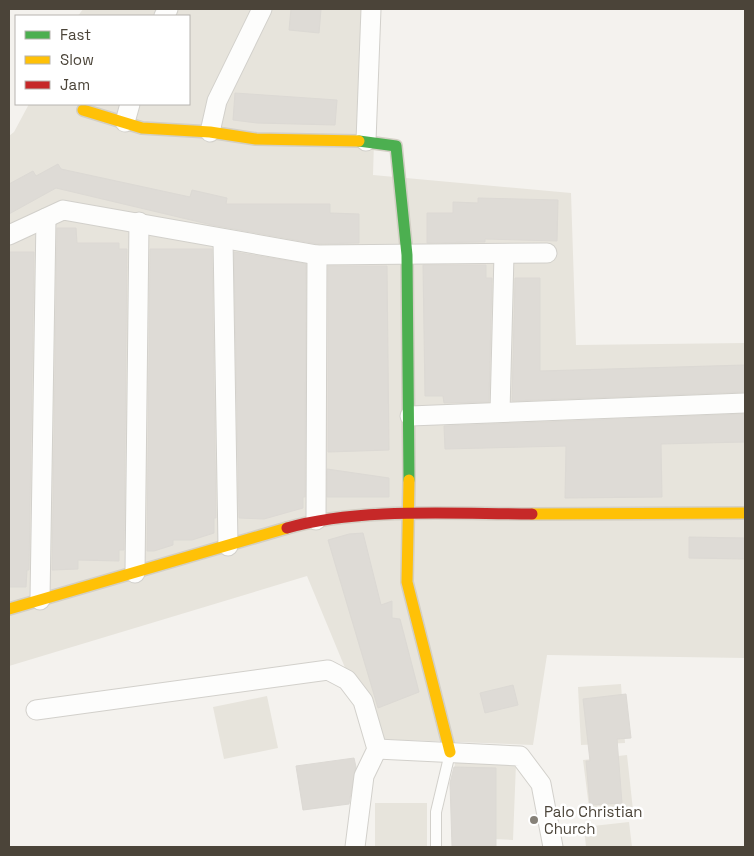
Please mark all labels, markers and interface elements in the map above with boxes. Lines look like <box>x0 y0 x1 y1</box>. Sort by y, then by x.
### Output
legend <box>15 15 190 105</box>
text: Fast <box>60 25 91 44</box>
text: Slow <box>60 50 94 69</box>
text: Jam <box>60 75 90 94</box>
place label: Palo Christian Church <box>544 802 643 838</box>
marker: Palo Christian Church <box>528 814 540 826</box>

